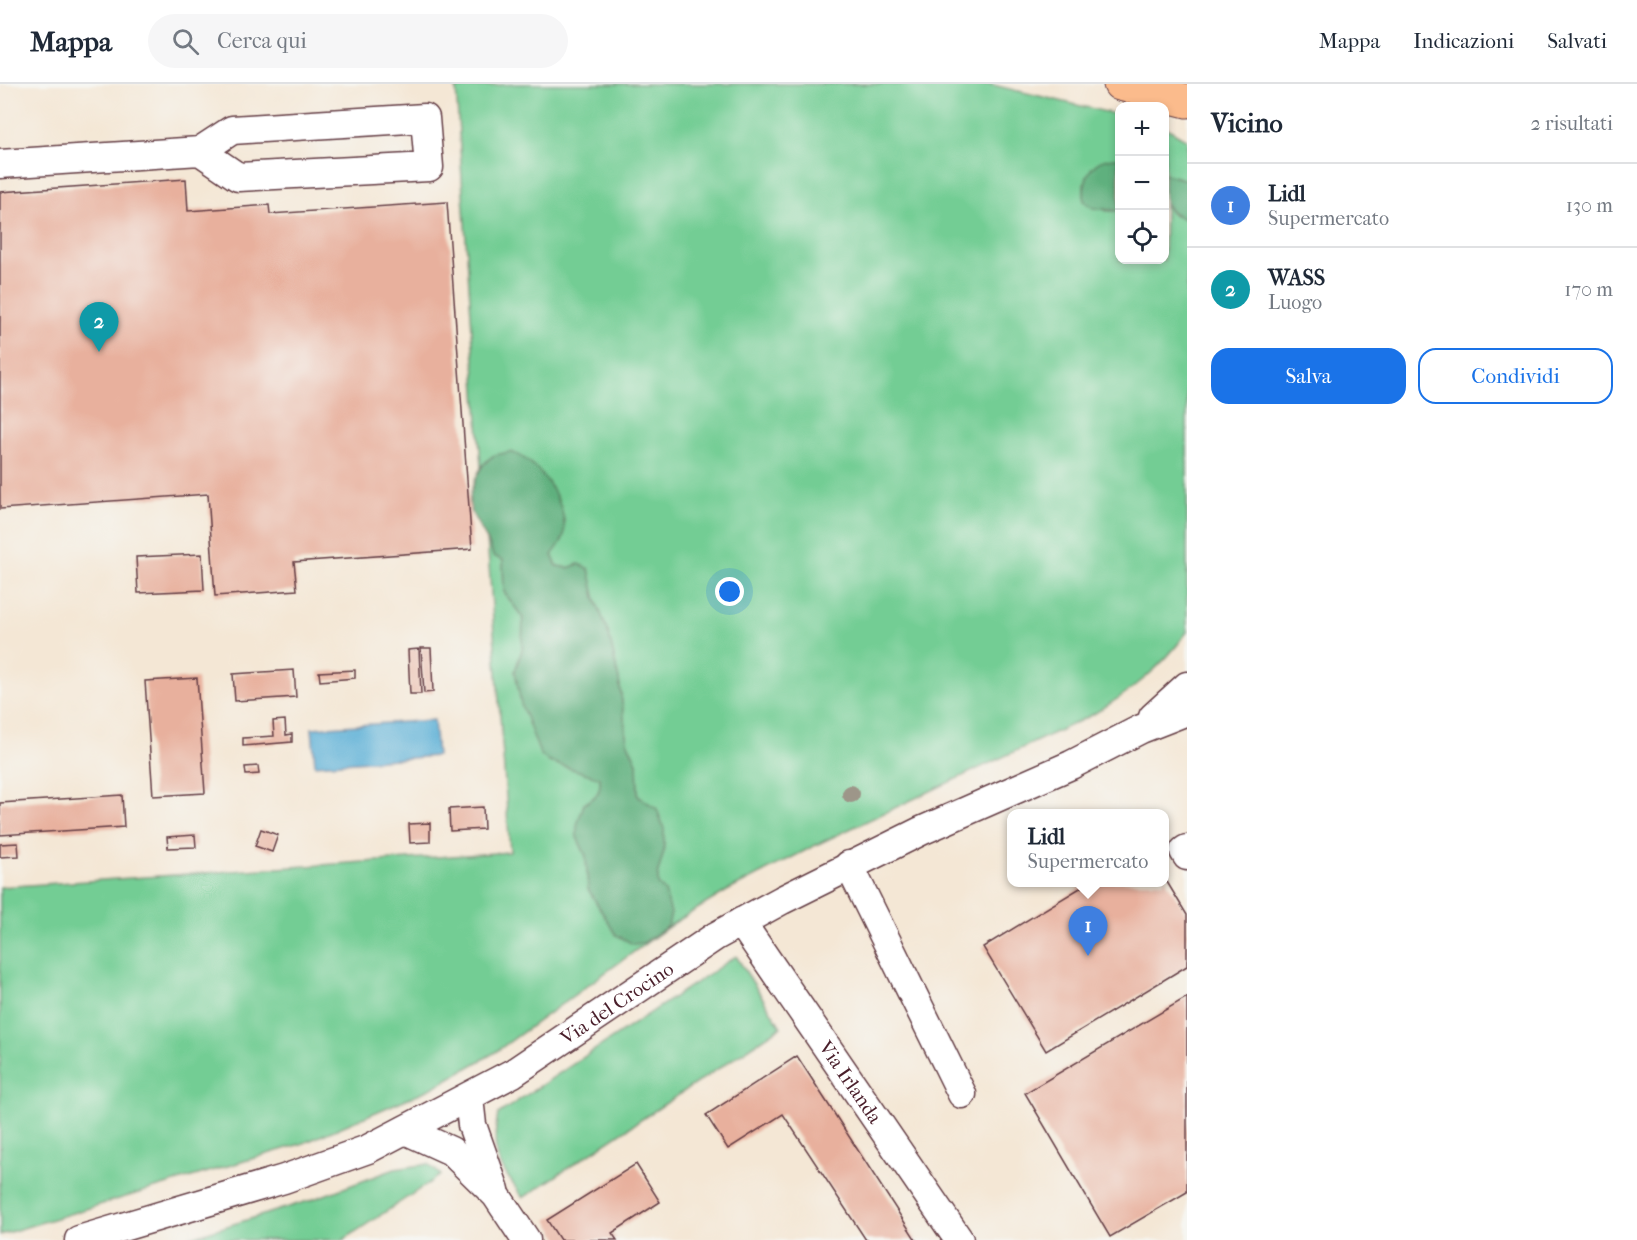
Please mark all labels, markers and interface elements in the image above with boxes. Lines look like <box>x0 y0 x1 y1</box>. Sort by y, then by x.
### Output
search box <box>148 14 568 68</box>
text: Mappa <box>30 25 112 58</box>
icon: search <box>169 25 202 58</box>
text: Cerca qui <box>217 28 307 54</box>
text: Mappa <box>1319 29 1380 53</box>
text: Indicazioni <box>1413 29 1514 53</box>
text: Salvati <box>1547 29 1607 53</box>
map controls <box>1115 102 1169 264</box>
button: + <box>1115 102 1169 156</box>
text: Vicino <box>1211 108 1283 139</box>
text: 2 risultati <box>1530 112 1613 135</box>
button: − <box>1115 156 1169 210</box>
text: Lidl <box>1268 181 1306 207</box>
text: 1 <box>1227 194 1234 217</box>
text: 130 m <box>1566 194 1613 217</box>
text: Supermercato <box>1268 207 1389 230</box>
button: locate <box>1115 210 1169 264</box>
text: WASS <box>1268 265 1325 291</box>
text: 2 <box>1225 278 1236 301</box>
text: 170 m <box>1564 278 1613 301</box>
text: Luogo <box>1268 291 1322 314</box>
pin: 2 <box>80 302 118 352</box>
button: Salva <box>1211 348 1406 404</box>
button: Condividi <box>1418 348 1613 404</box>
your location <box>715 577 744 606</box>
popup <box>1007 809 1169 887</box>
text: Lidl <box>1027 824 1065 850</box>
text: Supermercato <box>1027 850 1149 873</box>
pin: 1 <box>1068 906 1108 956</box>
street label: Via del Crocino <box>555 957 678 1050</box>
street label: Via Irlanda <box>814 1035 887 1128</box>

